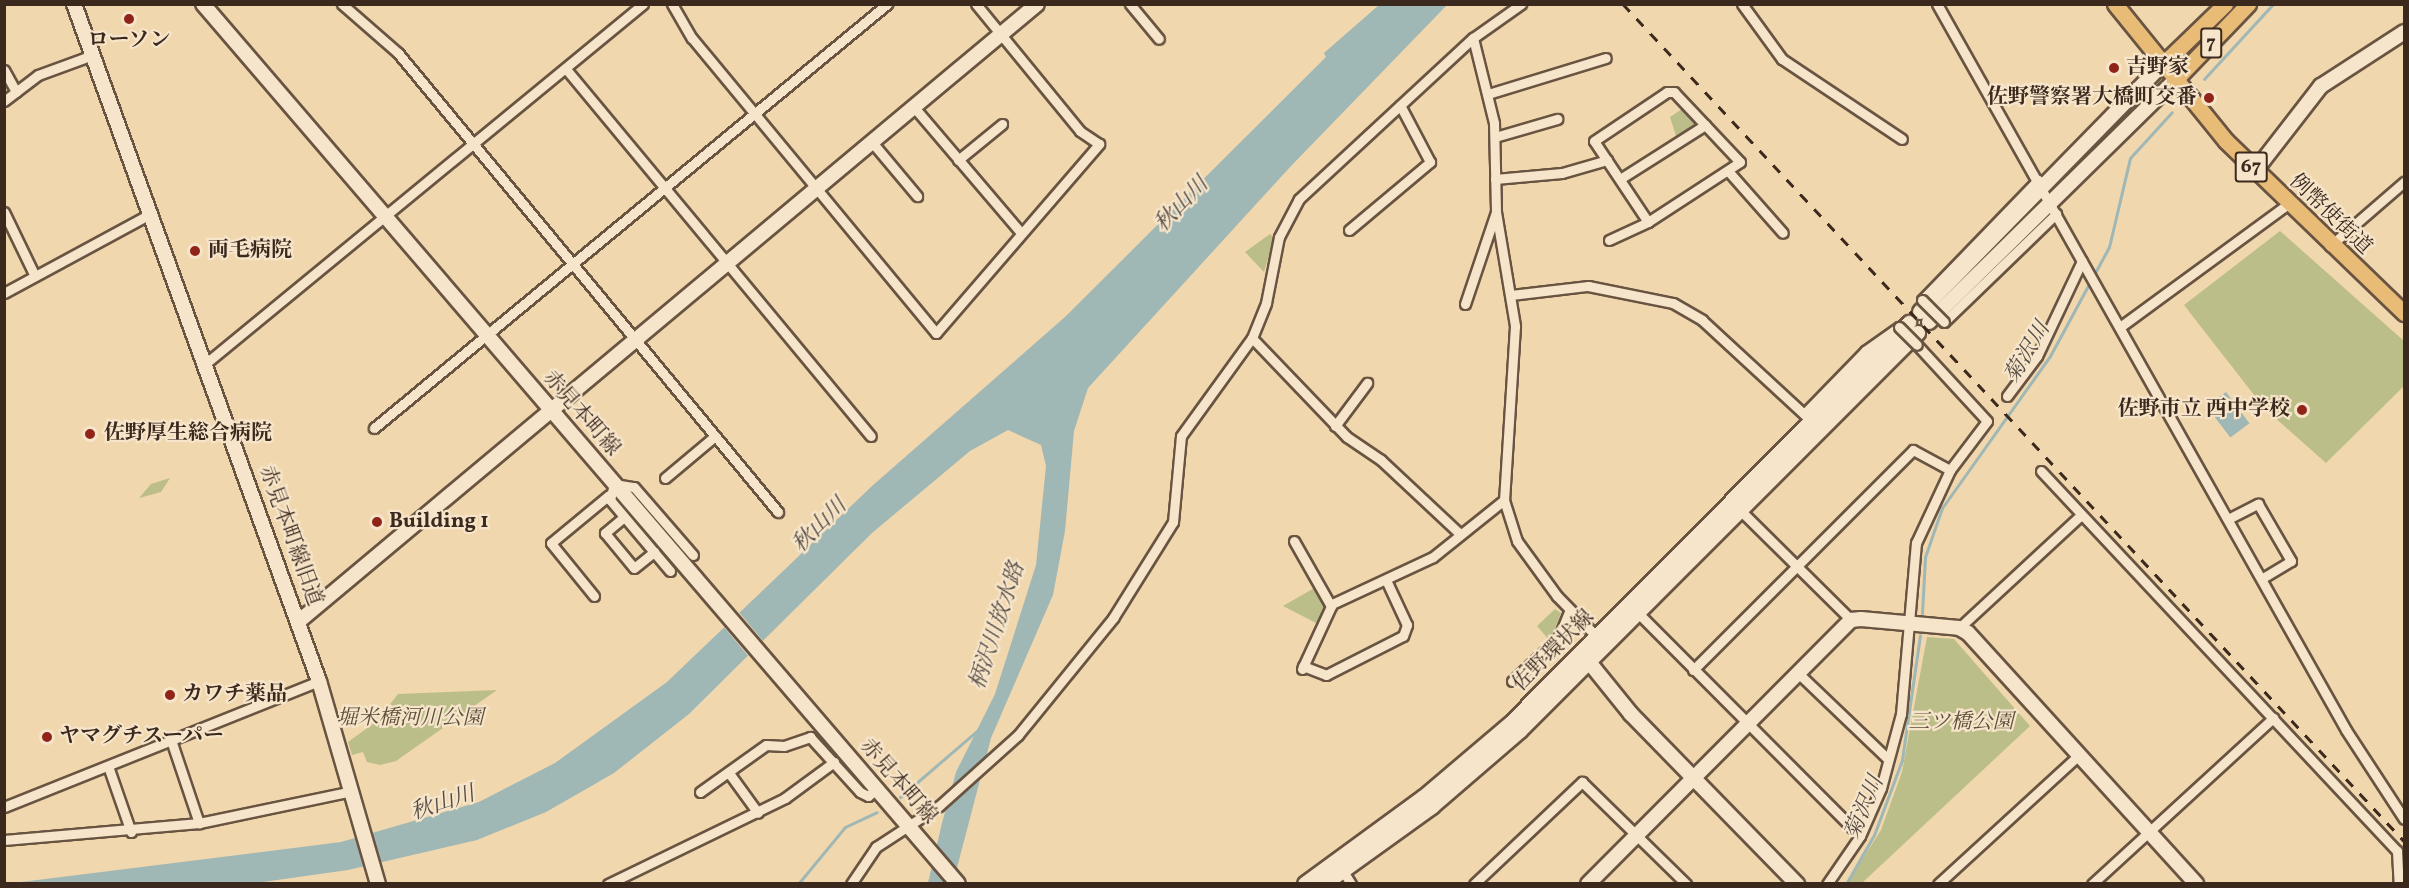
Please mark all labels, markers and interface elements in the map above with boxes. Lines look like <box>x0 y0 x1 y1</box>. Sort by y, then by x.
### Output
marker: ローソン <box>122 12 136 26</box>
road number: 7 <box>2199 26 2223 60</box>
place label: ローソン <box>87 28 171 54</box>
place label: 吉野家 <box>2126 55 2189 81</box>
marker: 吉野家 <box>2107 61 2121 75</box>
place label: 佐野警察署大橋町交番 <box>1987 85 2197 111</box>
marker: 佐野警察署大橋町交番 <box>2202 91 2216 105</box>
road number: 67 <box>2234 150 2268 184</box>
street label: 例幣使街道 <box>2283 169 2377 261</box>
water label: 秋山川 <box>1150 172 1214 238</box>
place label: 両毛病院 <box>208 238 292 264</box>
marker: 両毛病院 <box>186 242 204 260</box>
water label: 菊沢川 <box>2000 318 2056 388</box>
street label: 赤見本町線 <box>537 366 625 462</box>
place label: 佐野市立 西中学校 <box>2118 397 2290 423</box>
marker: 佐野市立 西中学校 <box>2295 403 2309 417</box>
place label: 佐野厚生総合病院 <box>104 421 272 447</box>
marker: 佐野厚生総合病院 <box>81 425 99 443</box>
street label: 赤見本町線旧道 <box>253 463 327 609</box>
water label: 秋山川 <box>787 493 853 559</box>
place label: Building 1 <box>389 509 489 535</box>
marker: Building 1 <box>370 515 384 529</box>
water label: 柄沢川放水路 <box>965 559 1031 693</box>
street label: 佐野環状線 <box>1508 605 1600 697</box>
place label: カワチ薬品 <box>182 682 287 708</box>
marker: カワチ薬品 <box>163 688 177 702</box>
park label: 堀米橋河川公園 <box>337 706 483 732</box>
park label: 三ツ橋公園 <box>1909 710 2013 736</box>
place label: ヤマグチスーパー <box>59 724 226 750</box>
marker: ヤマグチスーパー <box>40 730 54 744</box>
street label: 赤見本町線 <box>854 734 942 830</box>
water label: 菊沢川 <box>1840 772 1890 844</box>
water label: 秋山川 <box>408 781 478 827</box>

